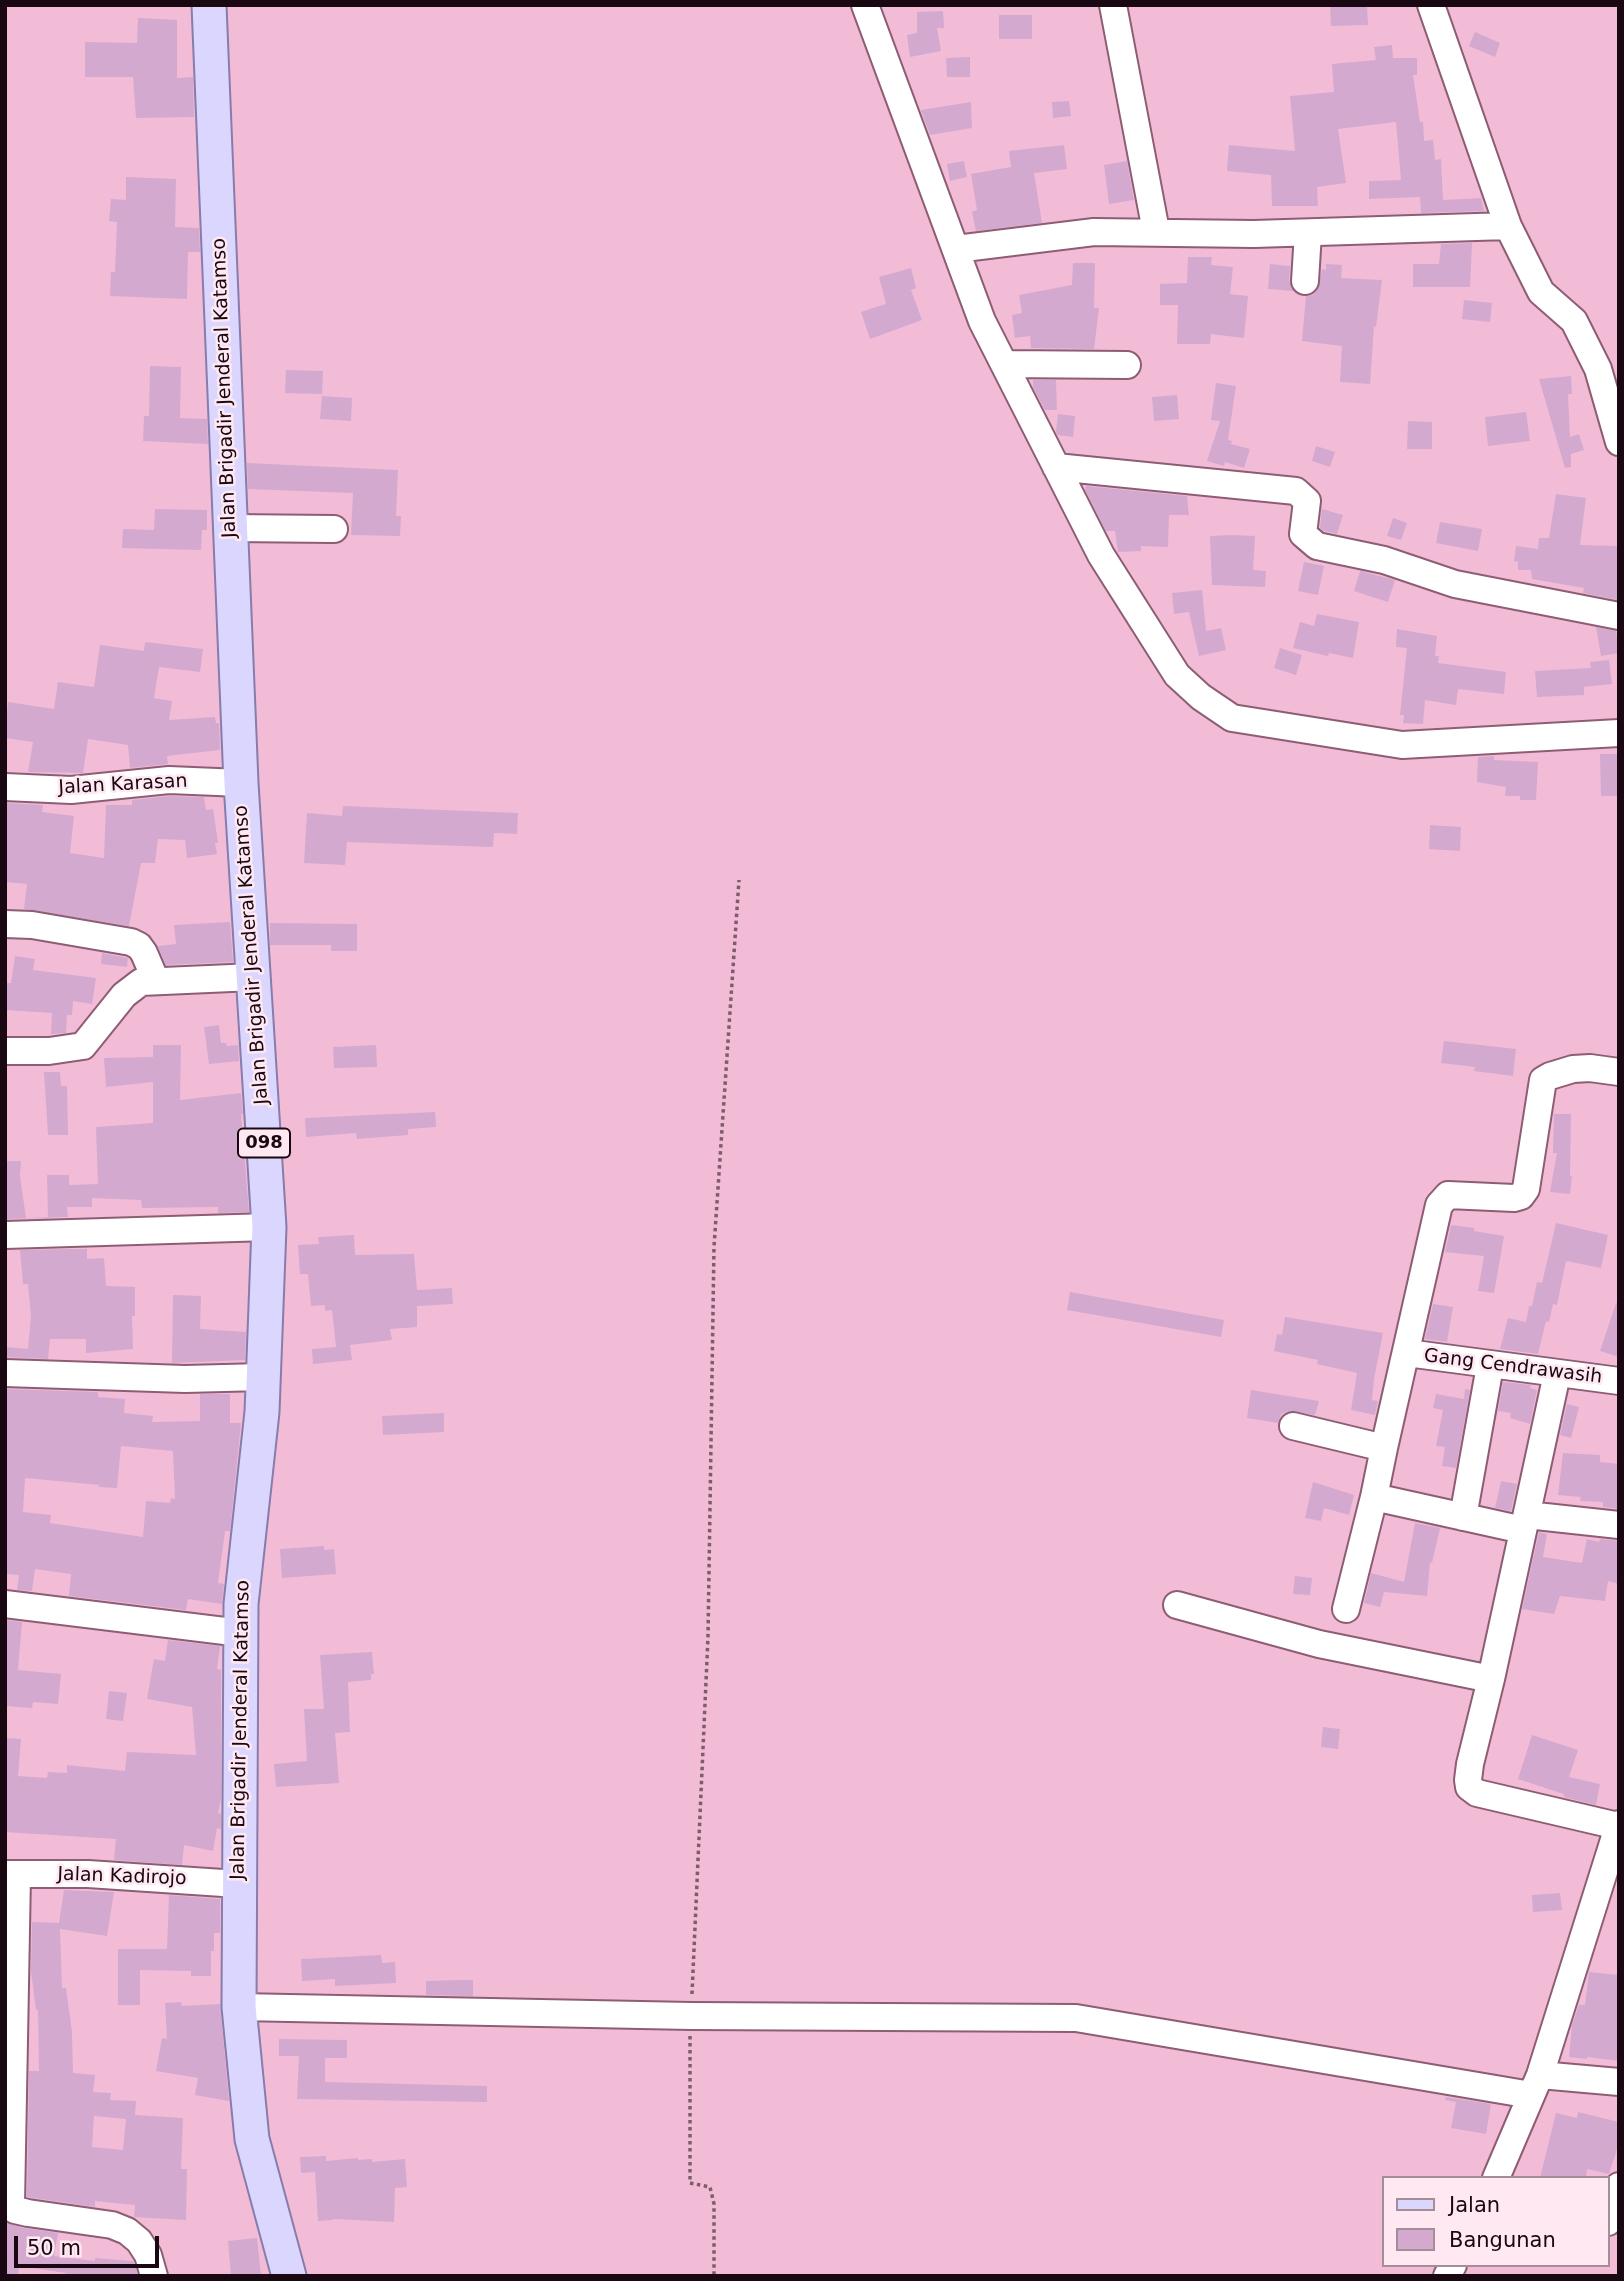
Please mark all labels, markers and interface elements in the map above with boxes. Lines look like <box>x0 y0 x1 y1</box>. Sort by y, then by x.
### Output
street label: Jalan Brigadir Jenderal Katamso <box>208 238 242 538</box>
street label: Jalan Karasan <box>58 770 188 800</box>
street label: Jalan Brigadir Jenderal Katamso <box>230 805 274 1105</box>
road number: 098 <box>238 1128 290 1158</box>
street label: Gang Cendrawasih <box>1423 1345 1603 1389</box>
street label: Jalan Brigadir Jenderal Katamso <box>227 1580 255 1880</box>
street label: Jalan Kadirojo <box>57 1863 187 1891</box>
legend <box>1382 2176 1610 2267</box>
text: Jalan <box>1449 2193 1500 2217</box>
scale bar <box>18 2222 163 2266</box>
text: Bangunan <box>1449 2228 1556 2252</box>
text: 50 m <box>27 2236 81 2260</box>

